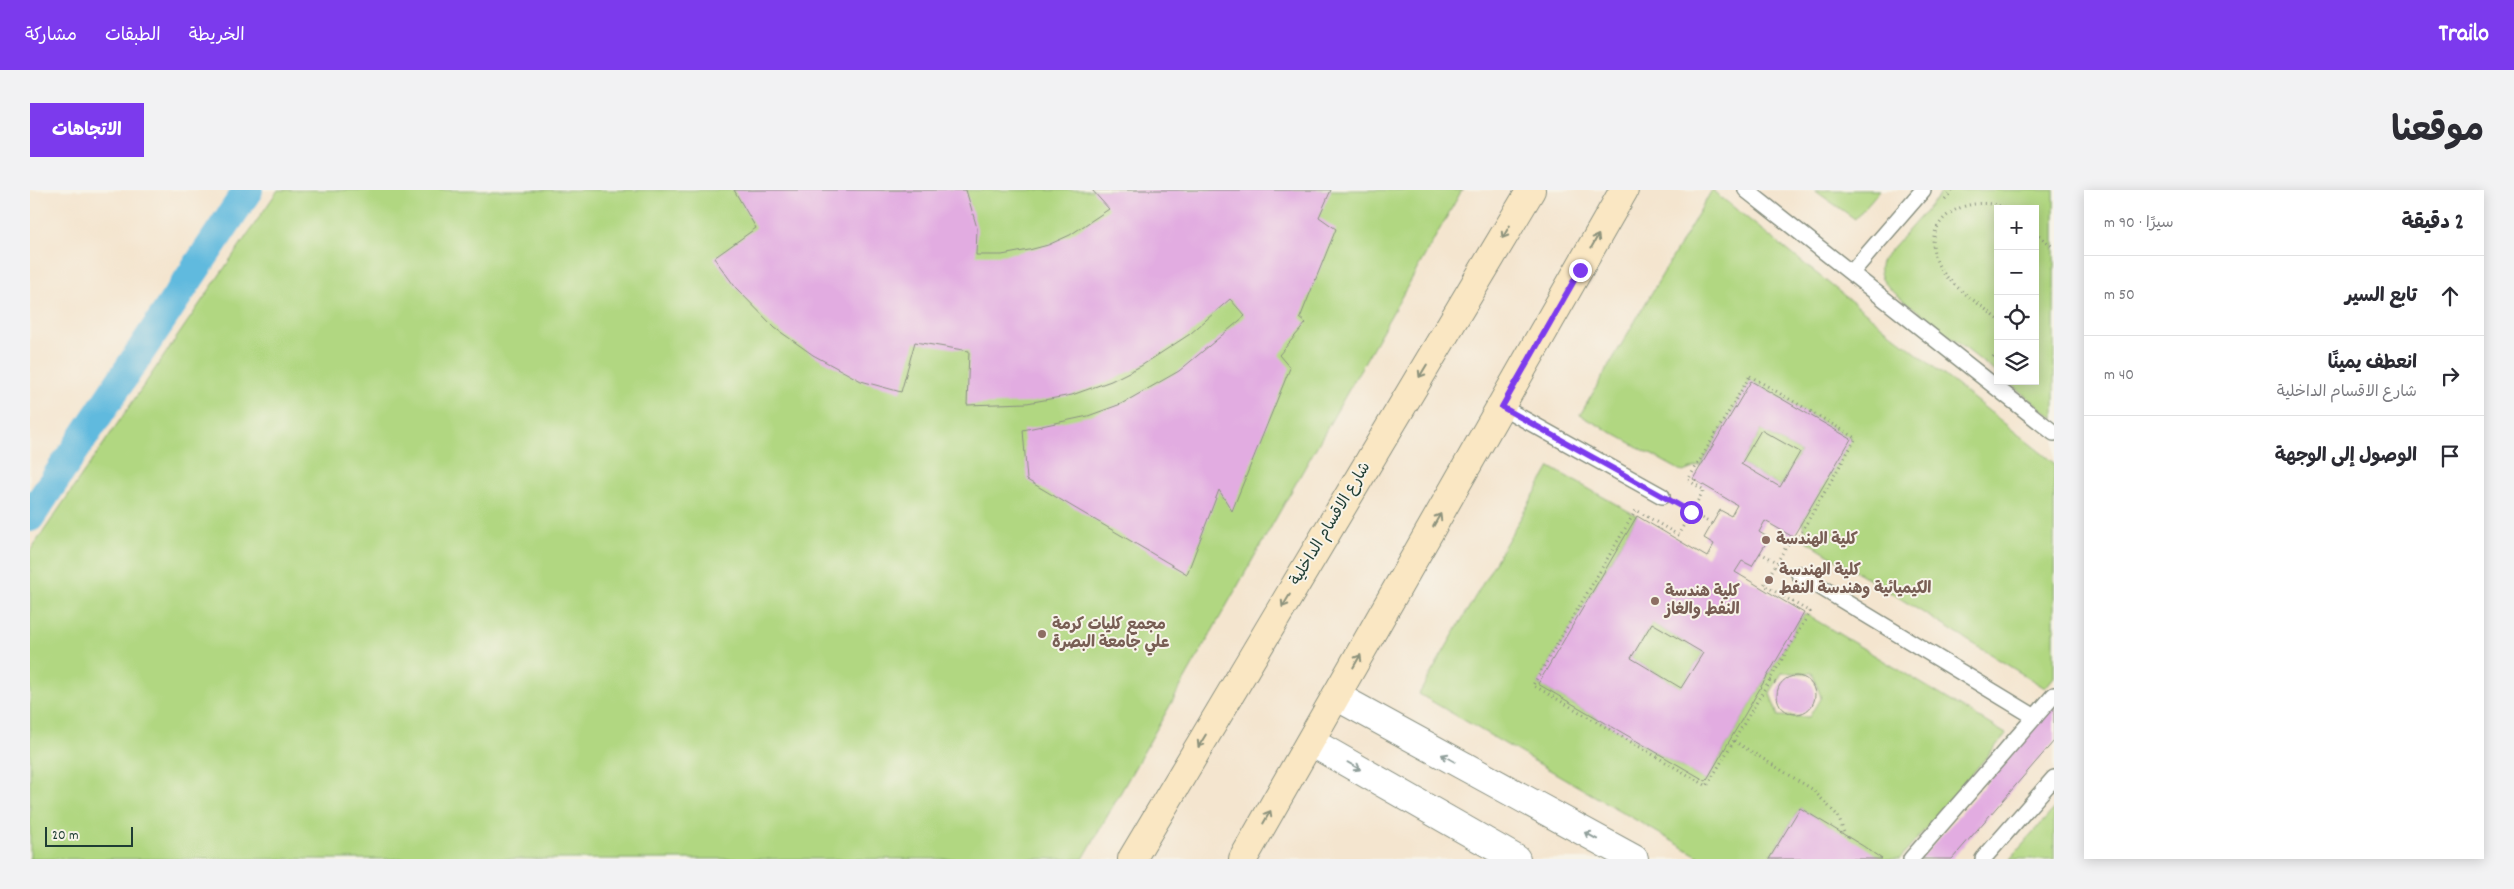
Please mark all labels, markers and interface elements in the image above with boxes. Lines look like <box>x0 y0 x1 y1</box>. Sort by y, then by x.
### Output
text: Trailo <box>2438 18 2489 52</box>
text: مشاركة <box>25 24 77 49</box>
text: الطبقات <box>105 24 161 49</box>
text: الخريطة <box>189 24 245 49</box>
button: الاتجاهات <box>30 103 144 157</box>
text: موقعنا <box>2391 108 2484 158</box>
map controls <box>1994 205 2039 385</box>
button: + <box>1994 205 2039 250</box>
text: 2 دقيقة <box>2402 209 2464 239</box>
text: سيرًا · 90 m <box>2104 212 2174 235</box>
one-way arrow <box>1500 224 1510 238</box>
one-way arrow <box>1591 235 1601 249</box>
button: − <box>1994 250 2039 295</box>
route end <box>1569 259 1592 282</box>
icon: ahead <box>2436 282 2464 310</box>
text: 50 m <box>2104 284 2135 307</box>
text: تابع السير <box>2345 284 2417 311</box>
button: locate <box>1994 295 2039 340</box>
button: layers <box>1994 340 2039 385</box>
text: انعطف يمينًا <box>2328 351 2417 378</box>
icon: right <box>2436 362 2464 390</box>
one-way arrow <box>1417 364 1427 378</box>
text: 40 m <box>2104 364 2134 387</box>
text: شارع الاقسام الداخلية <box>2277 381 2417 404</box>
icon: arrive <box>2436 442 2464 470</box>
text: الوصول إلى الوجهة <box>2275 444 2417 471</box>
street label: شارع الاقسام الداخلية <box>1285 458 1377 590</box>
route start <box>1680 501 1703 524</box>
one-way arrow <box>1433 513 1443 527</box>
place label: كلية الهندسة <box>1776 529 1858 552</box>
marker: كلية الهندسة <box>1760 534 1772 546</box>
place label: كلية الهندسة الكيميائية وهندسة النفط <box>1779 560 1931 601</box>
marker: كلية الهندسة الكيميائية وهندسة النفط <box>1763 574 1775 586</box>
place label: كلية هندسة النفط والغاز <box>1663 581 1740 622</box>
one-way arrow <box>1280 594 1290 608</box>
marker: كلية هندسة النفط والغاز <box>1649 595 1661 607</box>
place label: مجمع كليات كرمة علي جامعة البصرة <box>1052 614 1170 656</box>
marker: مجمع كليات كرمة علي جامعة البصرة <box>1036 628 1048 640</box>
one-way arrow <box>1352 654 1362 668</box>
one-way arrow <box>1197 733 1207 747</box>
one-way arrow <box>1442 752 1456 762</box>
one-way arrow <box>1346 761 1361 771</box>
one-way arrow <box>1263 810 1273 824</box>
scale bar <box>45 824 132 847</box>
text: 20 m <box>52 826 79 846</box>
one-way arrow <box>1584 830 1599 840</box>

